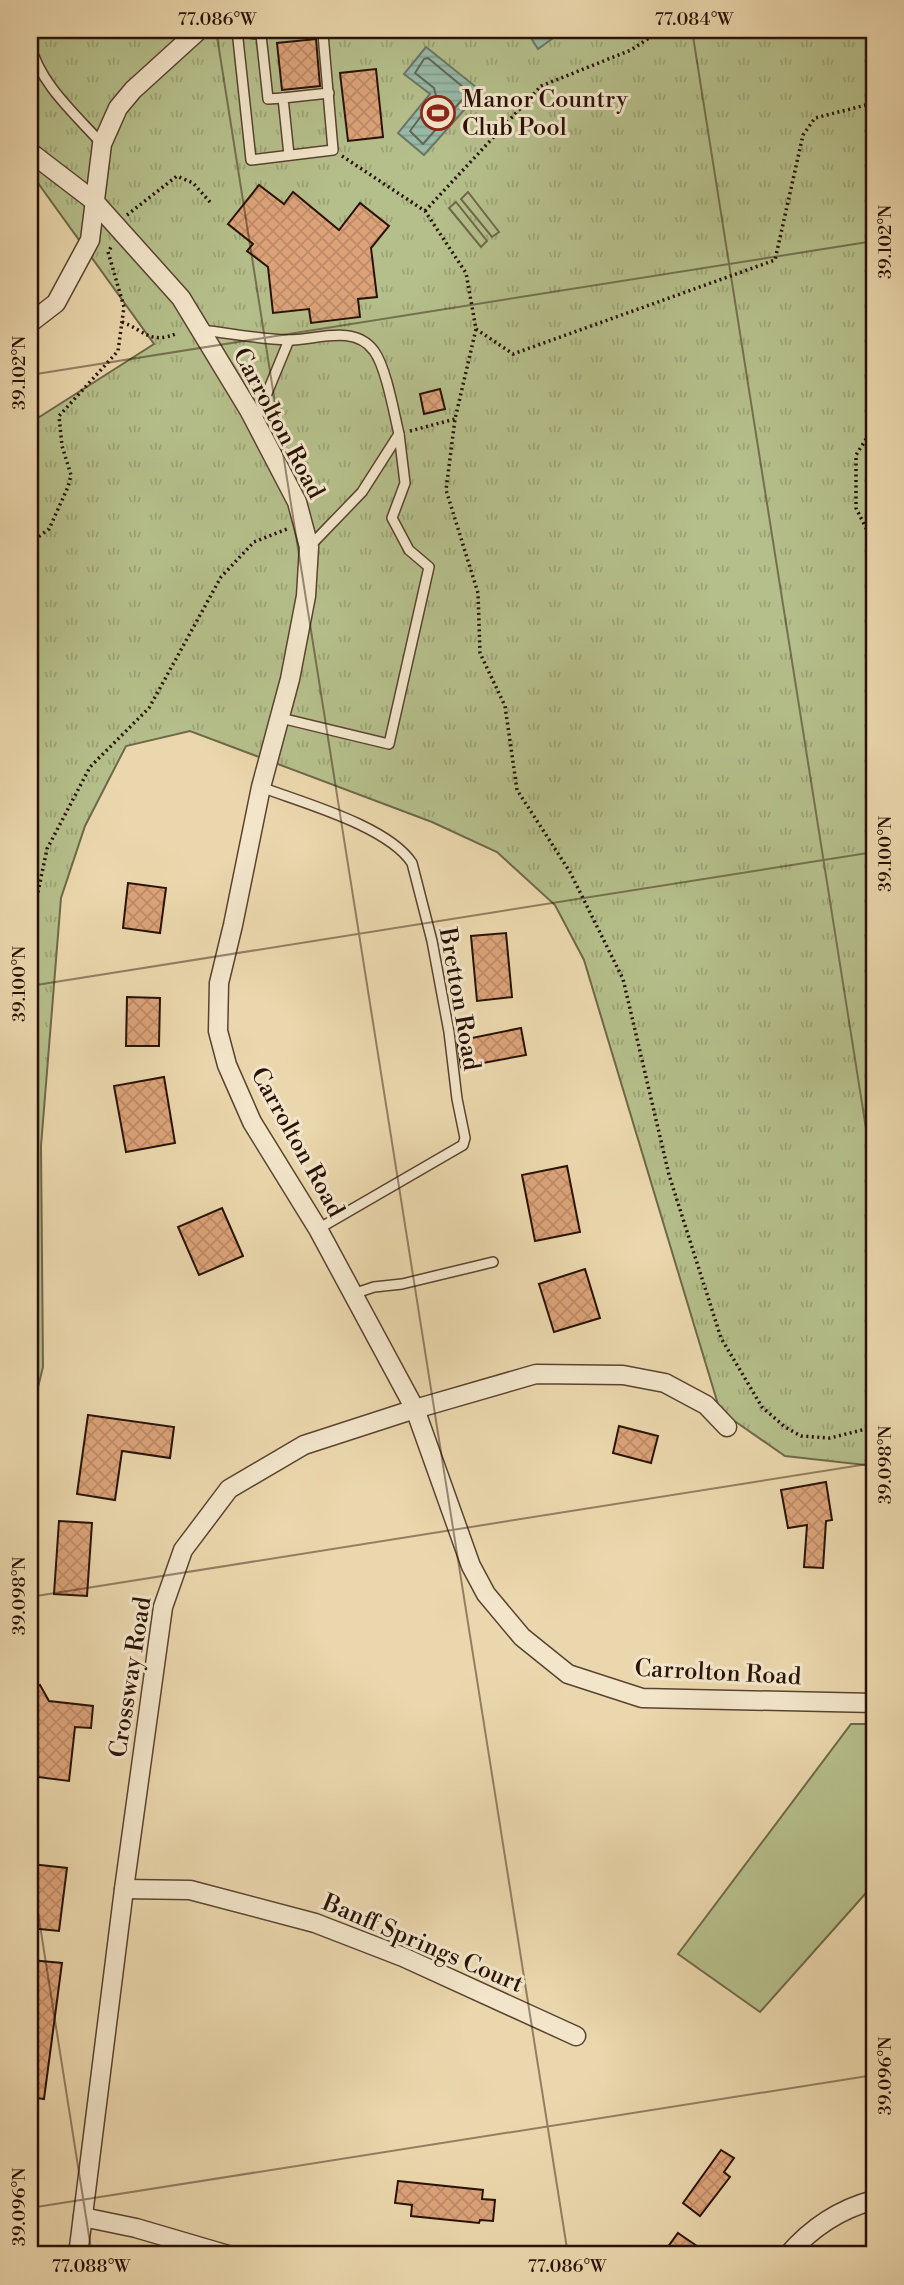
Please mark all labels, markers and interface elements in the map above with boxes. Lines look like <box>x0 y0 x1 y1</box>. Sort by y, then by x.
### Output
text: 77.086°W <box>178 8 257 31</box>
text: 77.084°W <box>655 8 734 31</box>
place label: Manor Country Club Pool <box>462 85 628 143</box>
sports icon: Manor Country Club Pool <box>419 94 457 132</box>
text: 39.102°N <box>874 204 897 279</box>
text: 39.102°N <box>8 335 31 410</box>
street label: Carrolton Road <box>226 343 331 504</box>
text: 39.100°N <box>874 815 897 892</box>
street label: Bretton Road <box>432 925 486 1073</box>
text: 39.100°N <box>8 945 31 1022</box>
street label: Carrolton Road <box>244 1062 351 1223</box>
text: 39.098°N <box>874 1425 897 1504</box>
text: 39.098°N <box>8 1556 31 1635</box>
street label: Crossway Road <box>103 1594 159 1760</box>
street label: Carrolton Road <box>634 1654 802 1692</box>
street label: Banff Springs Court <box>317 1888 528 2000</box>
text: 39.096°N <box>874 2036 897 2115</box>
text: 39.096°N <box>8 2167 31 2246</box>
text: 77.088°W <box>52 2255 131 2278</box>
text: 77.086°W <box>528 2255 607 2278</box>

